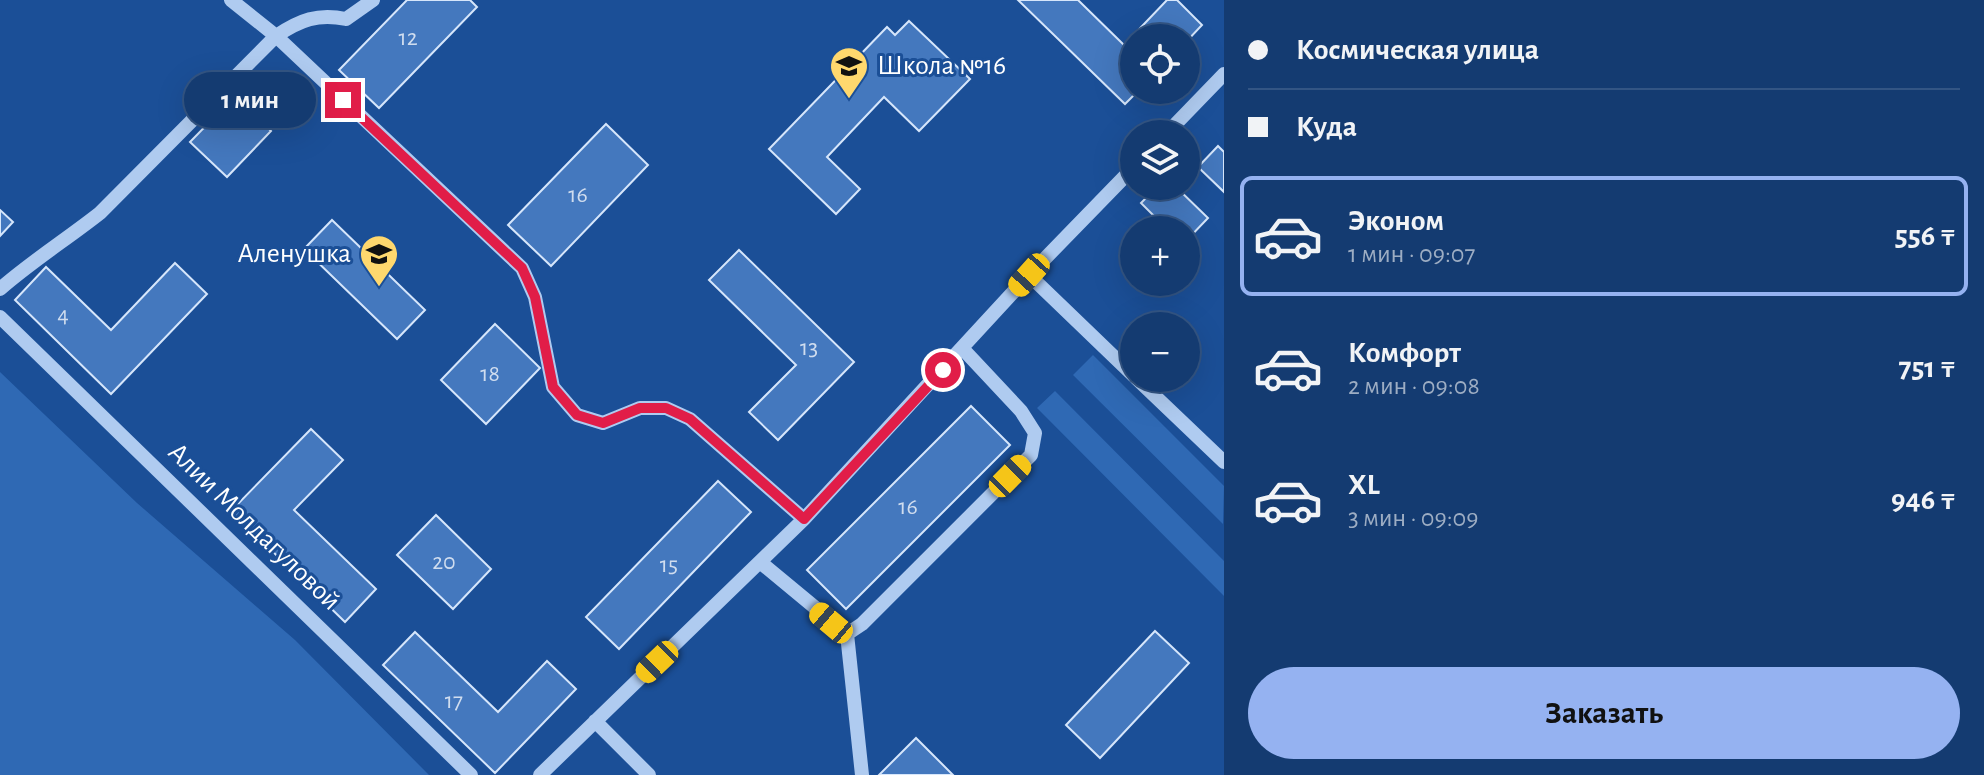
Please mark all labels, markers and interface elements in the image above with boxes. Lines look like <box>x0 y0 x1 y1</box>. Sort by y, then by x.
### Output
map controls <box>1120 24 1200 392</box>
button: locate <box>1120 24 1200 104</box>
house number: 12 <box>398 26 418 50</box>
text: Космическая улица <box>1296 35 1539 65</box>
school or university icon: Школа №16 <box>828 45 870 100</box>
place label: Школа №16 <box>877 52 1006 80</box>
callout: 1 мин <box>183 72 315 128</box>
route end <box>325 82 361 118</box>
text: 1 мин <box>221 87 279 113</box>
text: Куда <box>1296 112 1357 142</box>
button: layers <box>1120 120 1200 200</box>
house number: 16 <box>568 183 588 207</box>
icon: car <box>1252 200 1324 272</box>
text: Эконом <box>1348 206 1444 236</box>
button: + <box>1120 216 1200 296</box>
text: 556 ₸ <box>1895 221 1956 251</box>
school or university icon: Аленушка <box>358 233 400 288</box>
place label: Аленушка <box>237 240 351 268</box>
text: 1 мин · 09:07 <box>1348 241 1475 267</box>
car <box>1004 249 1054 301</box>
house number: 4 <box>57 303 69 327</box>
button: − <box>1120 312 1200 392</box>
icon: car <box>1252 332 1324 404</box>
house number: 13 <box>800 336 818 360</box>
text: Комфорт <box>1348 338 1461 368</box>
route start <box>925 352 961 388</box>
text: 751 ₸ <box>1898 353 1956 383</box>
house number: 18 <box>480 362 500 386</box>
text: 2 мин · 09:08 <box>1348 373 1480 399</box>
street label: Алии Молдагуловой <box>163 438 345 616</box>
car <box>985 451 1035 501</box>
icon: car <box>1252 464 1324 536</box>
text: XL <box>1348 470 1380 500</box>
text: 946 ₸ <box>1891 485 1956 515</box>
house number: 16 <box>898 495 918 519</box>
text: 3 мин · 09:09 <box>1348 505 1479 531</box>
house number: 20 <box>432 550 456 574</box>
house number: 15 <box>660 553 678 577</box>
car <box>805 598 857 648</box>
car <box>631 637 683 687</box>
button: Заказать <box>1248 667 1960 759</box>
house number: 17 <box>445 689 463 713</box>

